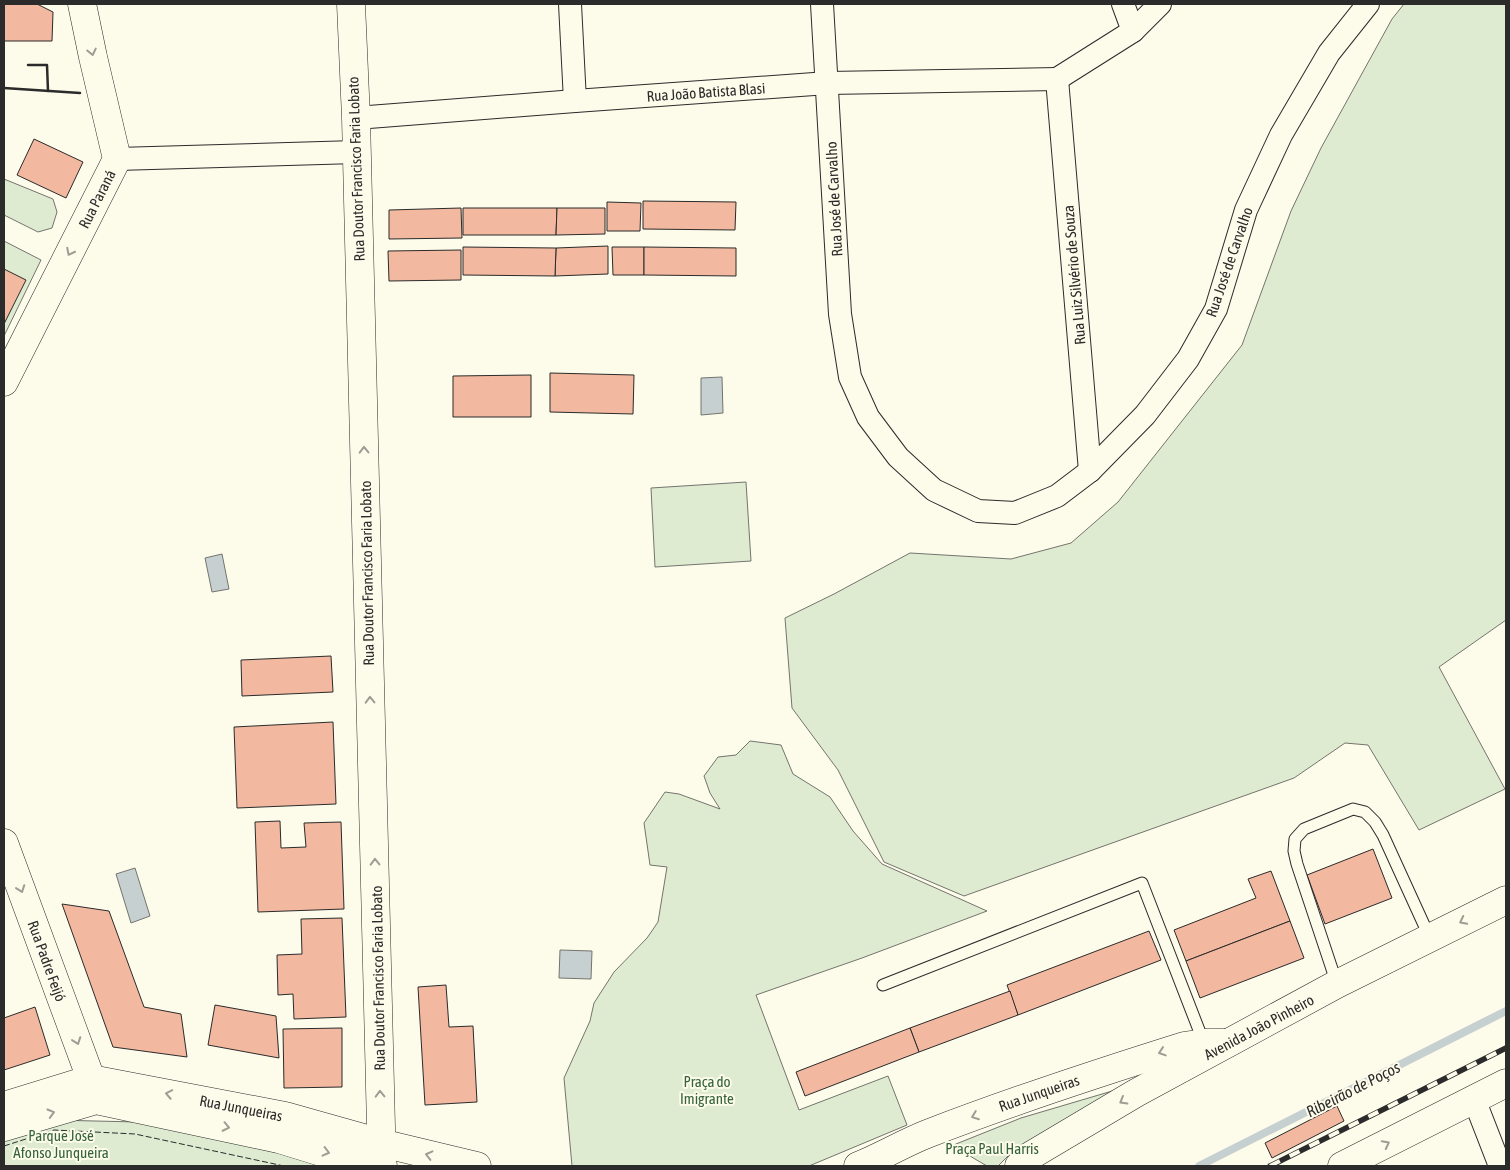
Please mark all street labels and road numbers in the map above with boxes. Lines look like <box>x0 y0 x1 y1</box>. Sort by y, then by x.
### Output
street label: Rua Doutor Francisco Faria Lobato <box>344 76 368 262</box>
street label: Rua João Batista Blasi <box>646 79 766 105</box>
street label: Rua José de Carvalho <box>822 141 846 257</box>
street label: Rua Paraná <box>75 167 119 231</box>
street label: Rua Luiz Silvério de Souza <box>1059 204 1089 346</box>
street label: Rua José de Carvalho <box>1202 205 1256 319</box>
street label: Rua Doutor Francisco Faria Lobato <box>357 480 377 666</box>
street label: Rua Doutor Francisco Faria Lobato <box>368 885 388 1071</box>
street label: Rua Padre Feijó <box>25 918 69 1004</box>
street label: Avenida João Pinheiro <box>1201 991 1317 1063</box>
street label: Rua Junqueiras <box>996 1071 1082 1115</box>
street label: Rua Junqueiras <box>198 1092 284 1124</box>

